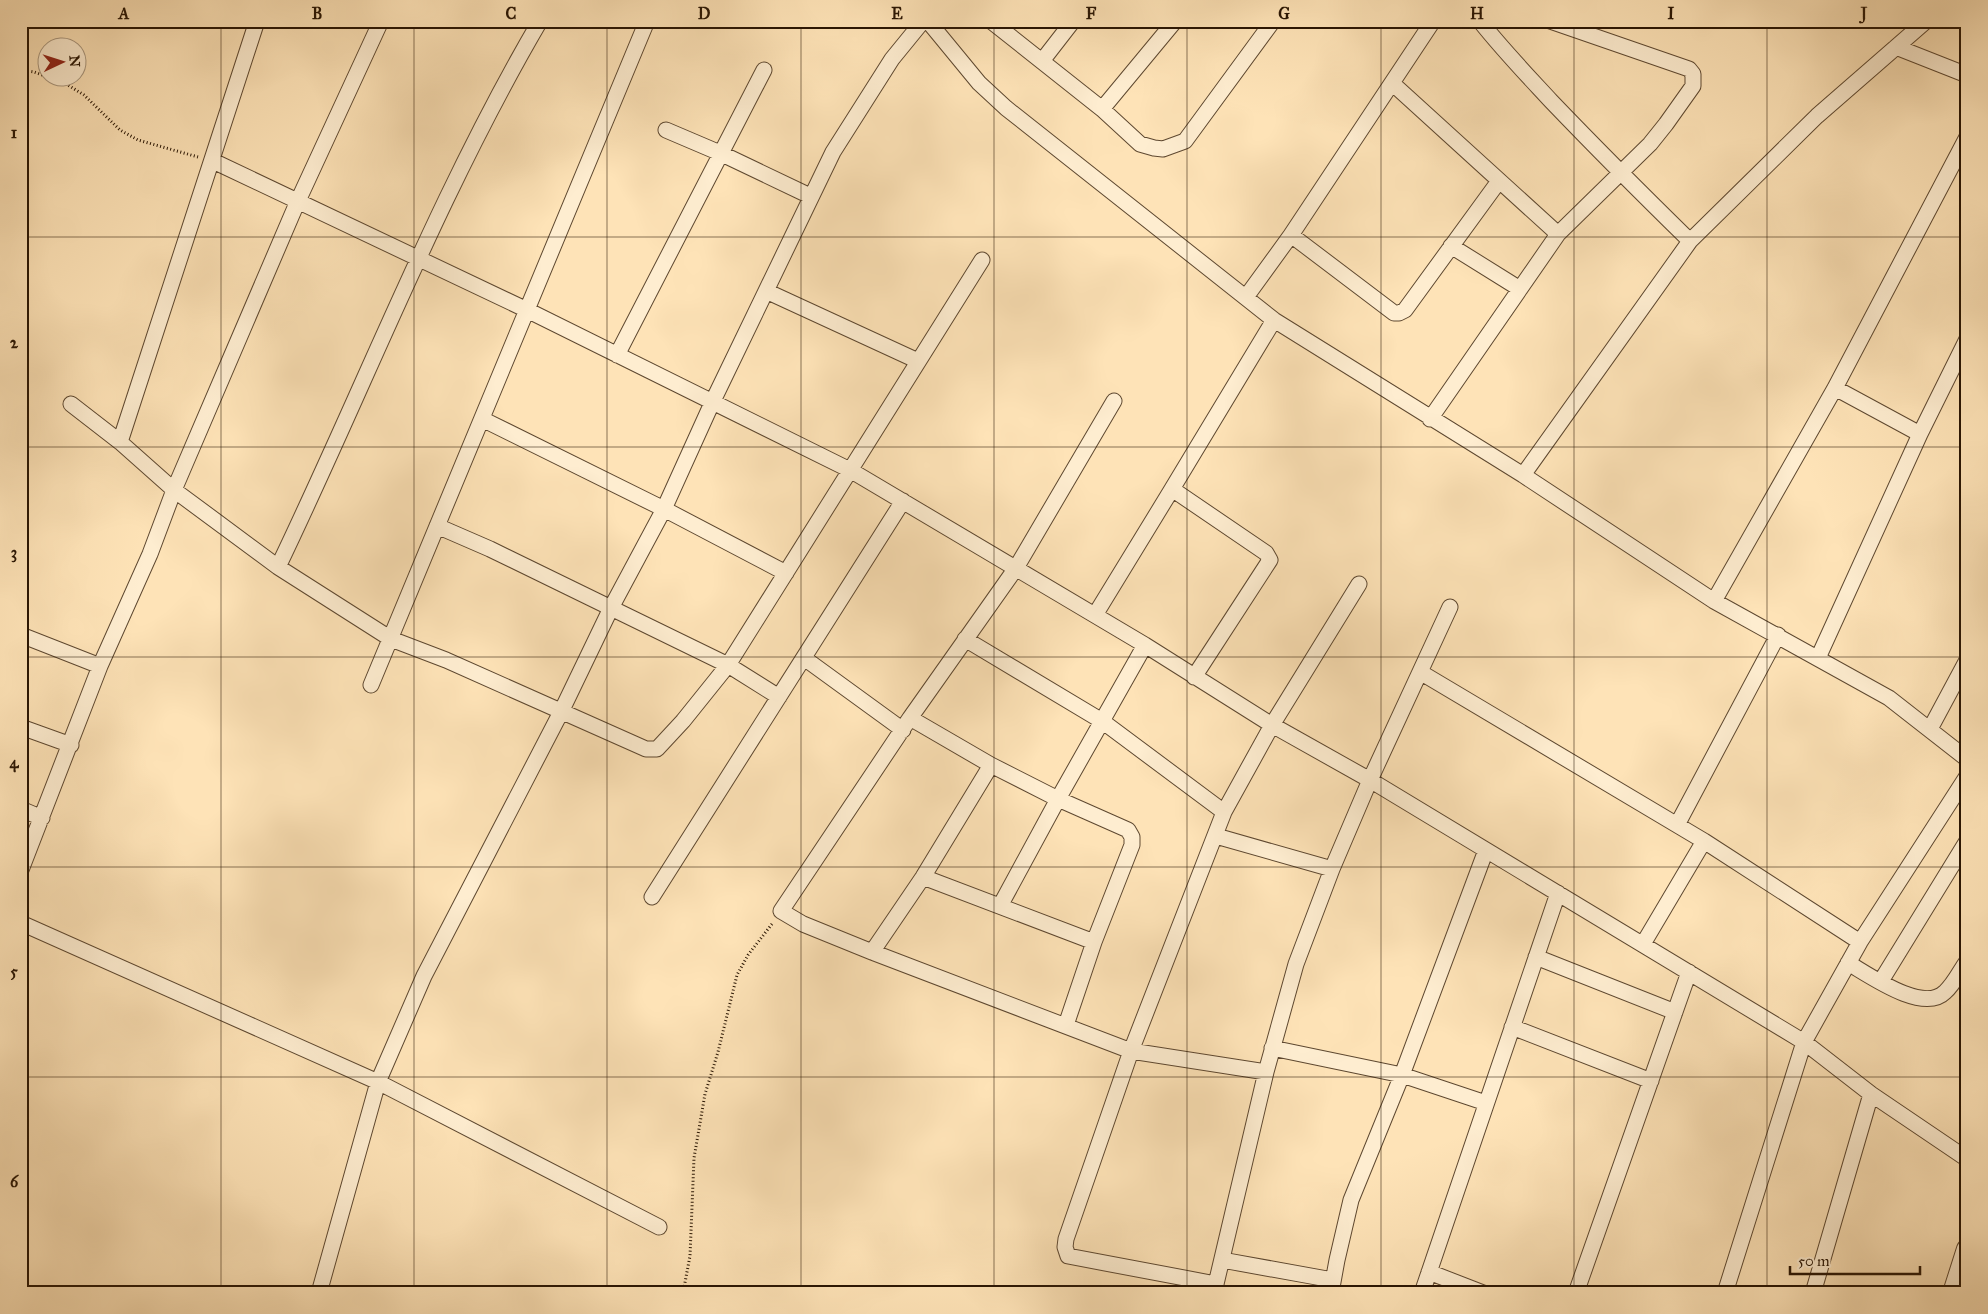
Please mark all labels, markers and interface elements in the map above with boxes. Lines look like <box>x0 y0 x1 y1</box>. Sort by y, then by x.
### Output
text: A <box>118 4 130 23</box>
text: B <box>312 4 322 23</box>
text: C <box>506 4 517 23</box>
text: D <box>698 4 711 23</box>
text: E <box>891 4 903 23</box>
text: F <box>1086 4 1097 23</box>
text: G <box>1278 4 1290 23</box>
text: H <box>1470 4 1484 23</box>
text: I <box>1668 4 1675 23</box>
text: J <box>1859 4 1868 24</box>
north arrow <box>38 38 88 88</box>
text: N <box>66 55 83 68</box>
text: 1 <box>11 123 18 142</box>
text: 2 <box>10 333 19 352</box>
text: 3 <box>11 543 17 563</box>
text: 4 <box>10 753 20 773</box>
text: 5 <box>10 962 18 981</box>
text: 6 <box>10 1172 19 1191</box>
scale bar <box>1790 1244 1920 1276</box>
text: 50 m <box>1798 1252 1830 1270</box>

